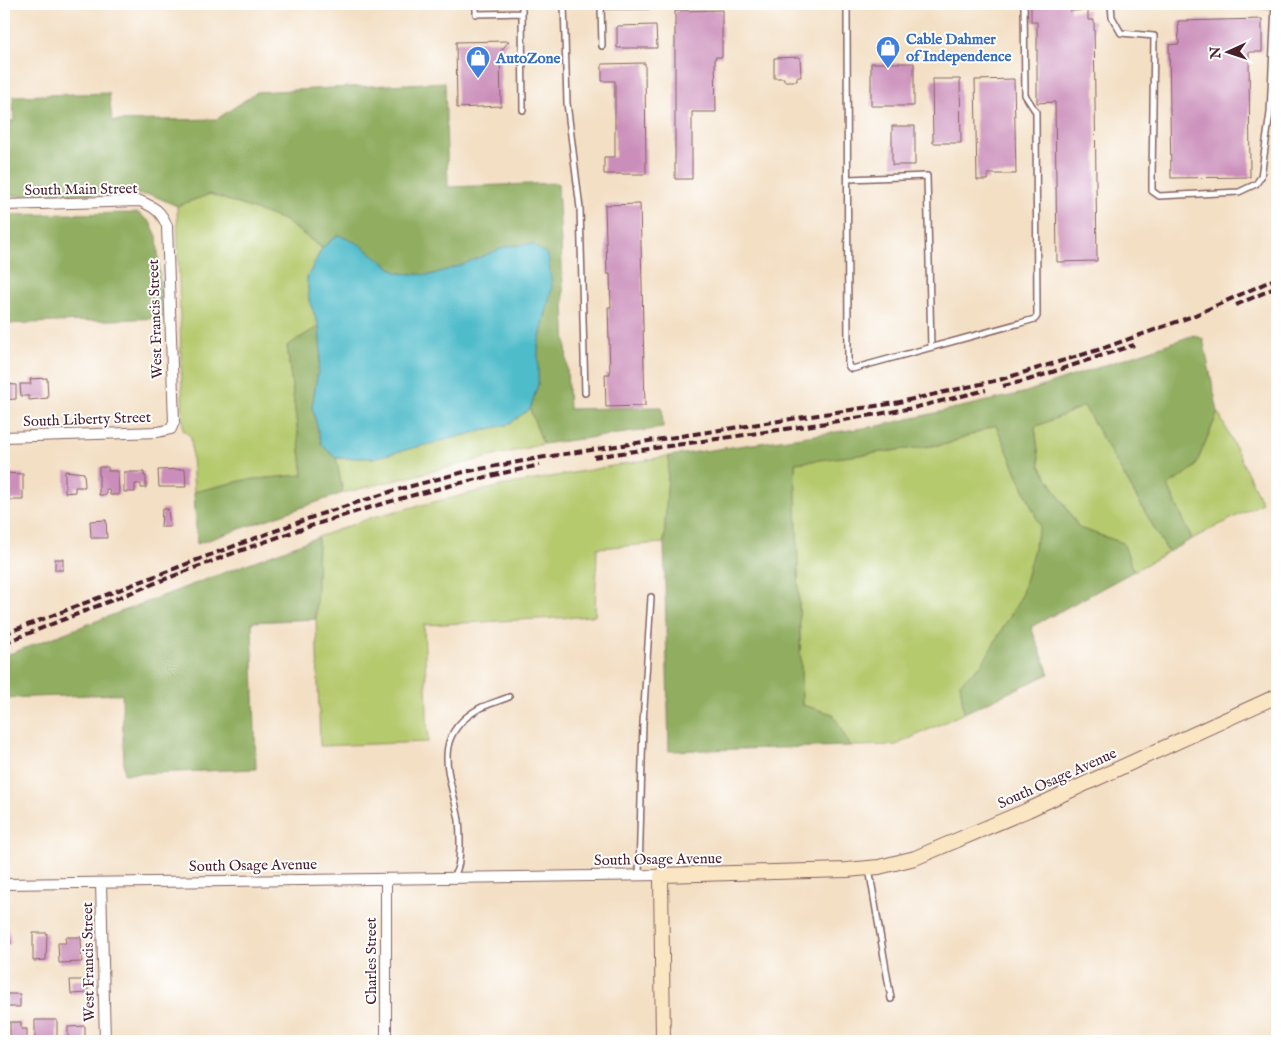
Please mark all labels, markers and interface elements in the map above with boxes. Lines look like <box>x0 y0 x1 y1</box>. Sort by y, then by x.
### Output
north arrow <box>1204 28 1254 78</box>
place label: Cable Dahmer of Independence <box>906 30 1011 66</box>
shop icon: Cable Dahmer of Independence <box>875 35 901 69</box>
shop icon: AutoZone <box>465 45 491 79</box>
text: N <box>1207 46 1225 60</box>
place label: AutoZone <box>495 49 561 68</box>
street label: South Main Street <box>24 179 138 200</box>
street label: West Francis Street <box>144 259 167 379</box>
street label: South Liberty Street <box>23 408 151 431</box>
street label: South Osage Avenue <box>995 744 1120 813</box>
street label: South Osage Avenue <box>594 849 722 870</box>
street label: South Osage Avenue <box>189 855 317 876</box>
street label: West Francis Street <box>78 902 99 1022</box>
street label: Charles Street <box>362 917 381 1005</box>

